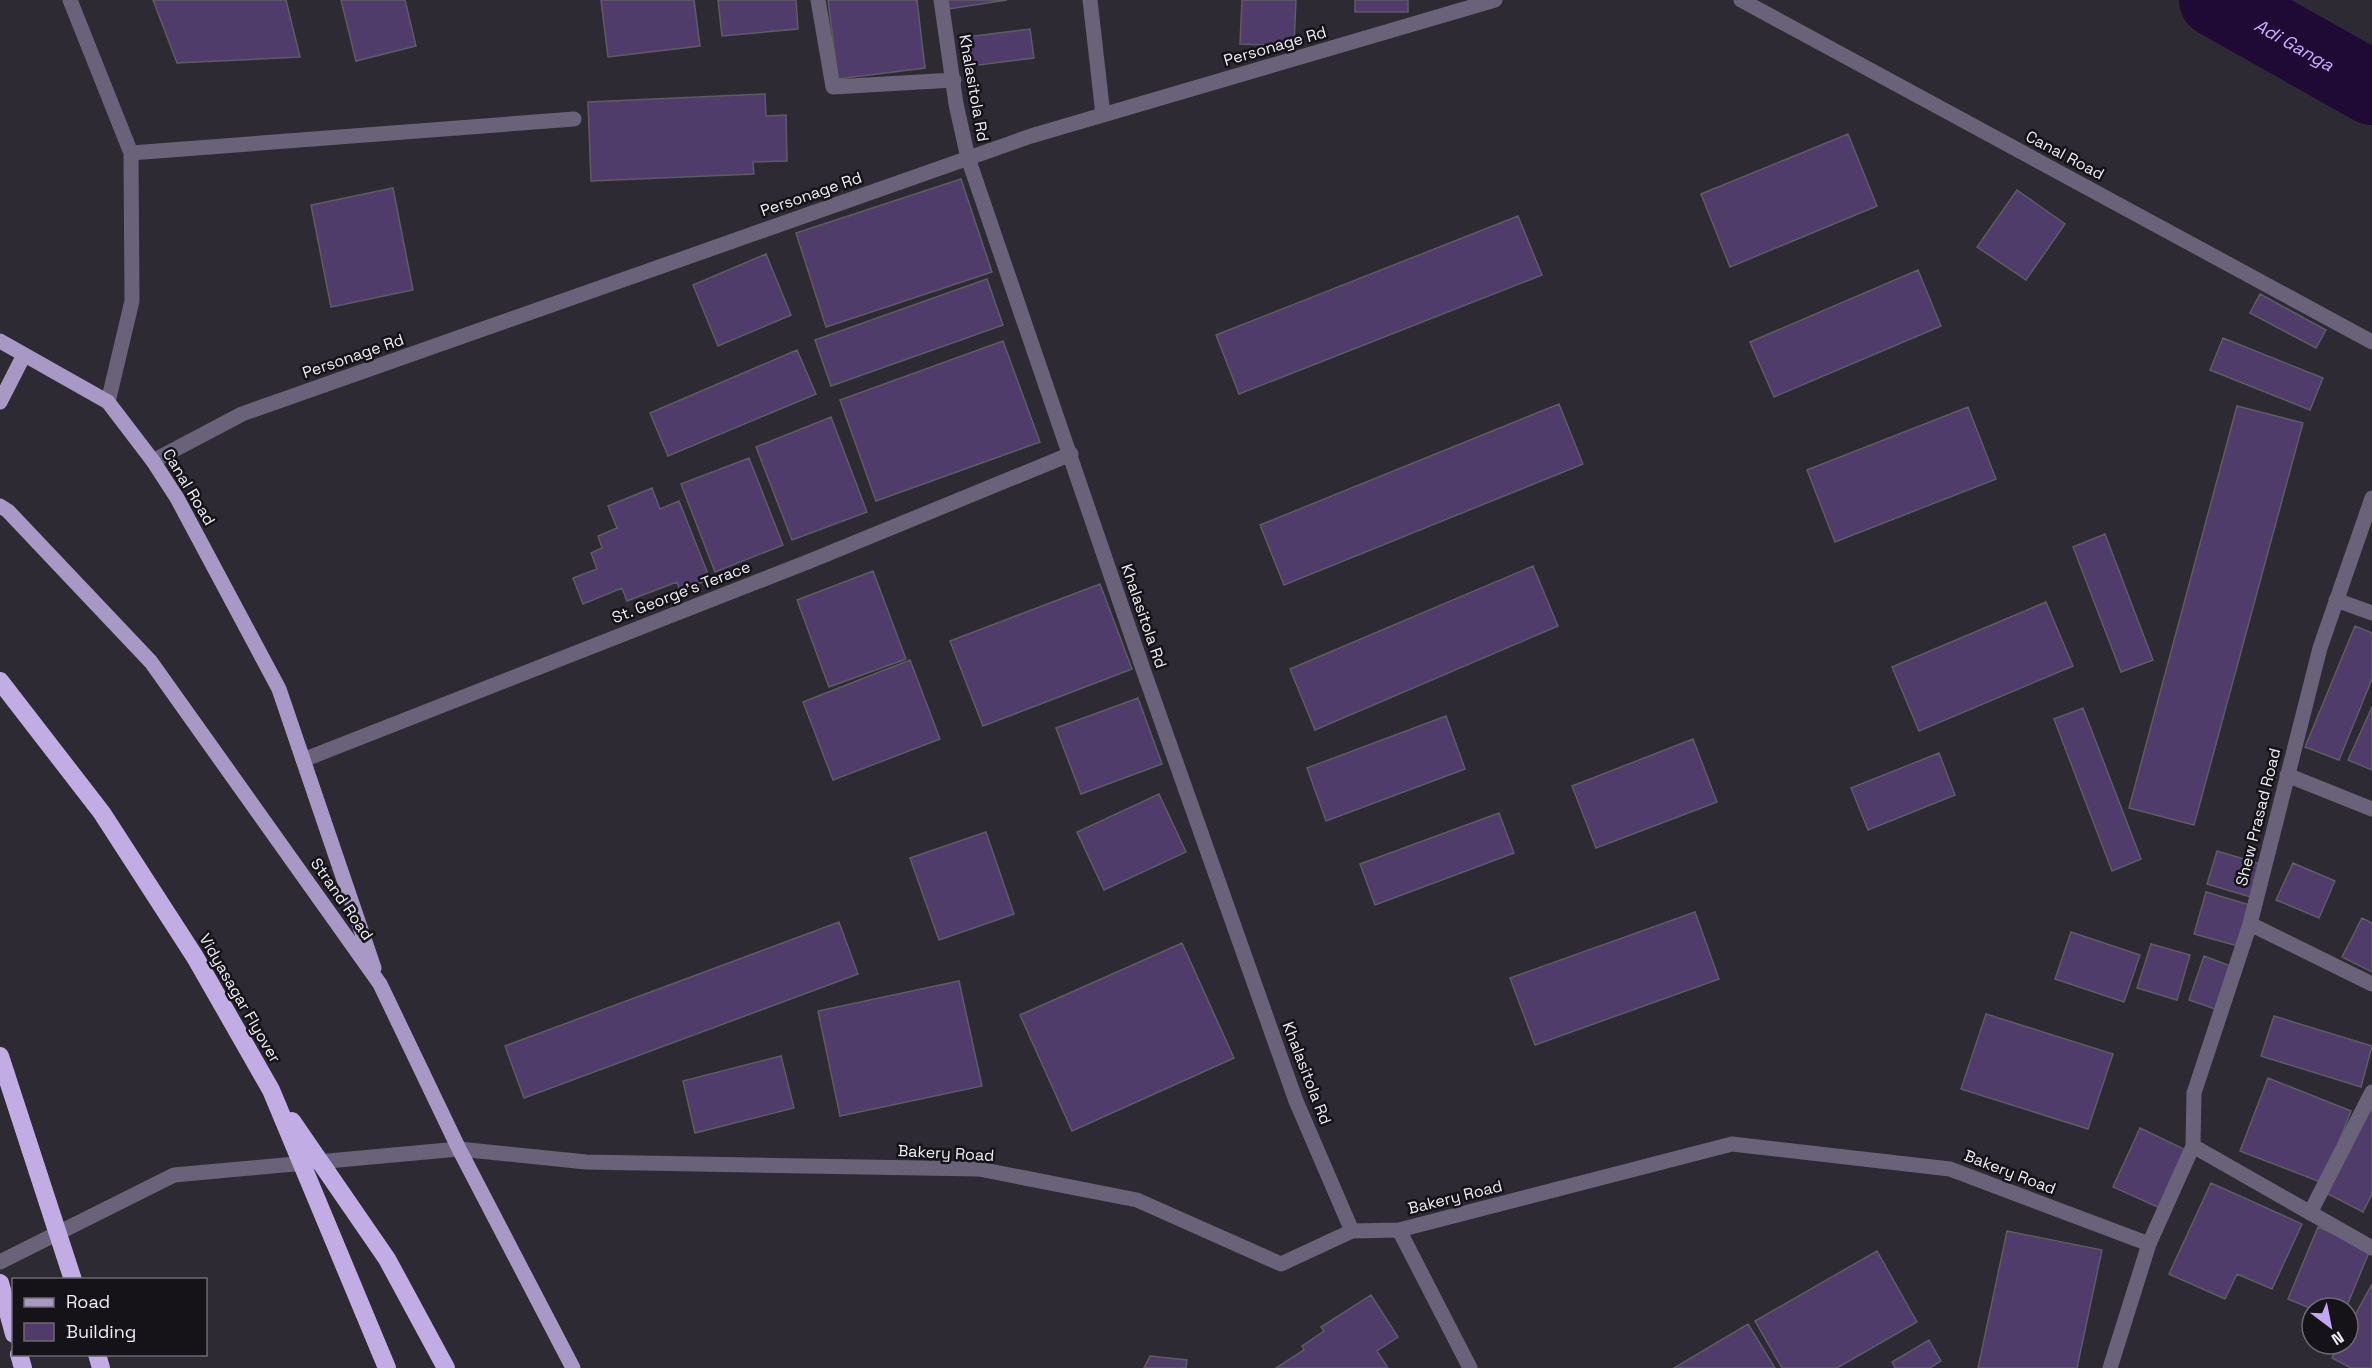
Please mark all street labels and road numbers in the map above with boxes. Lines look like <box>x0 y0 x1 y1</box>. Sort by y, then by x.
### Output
street label: Personage Rd <box>1221 21 1329 71</box>
street label: Khalasitola Rd <box>954 33 994 143</box>
street label: Canal Road <box>2022 126 2108 184</box>
street label: Personage Rd <box>757 167 865 221</box>
street label: Personage Rd <box>299 329 407 383</box>
street label: Canal Road <box>158 445 220 529</box>
street label: St. George's Terace <box>609 556 753 628</box>
street label: Khalasitola Rd <box>1116 561 1172 671</box>
street label: Shew Prasad Road <box>2231 746 2285 888</box>
street label: Strand Road <box>306 854 378 944</box>
street label: Vidyasagar Flyover <box>194 930 286 1066</box>
street label: Khalasitola Rd <box>1278 1018 1336 1128</box>
street label: Bakery Road <box>897 1140 995 1166</box>
street label: Bakery Road <box>1961 1145 2059 1199</box>
street label: Bakery Road <box>1406 1175 1504 1219</box>

